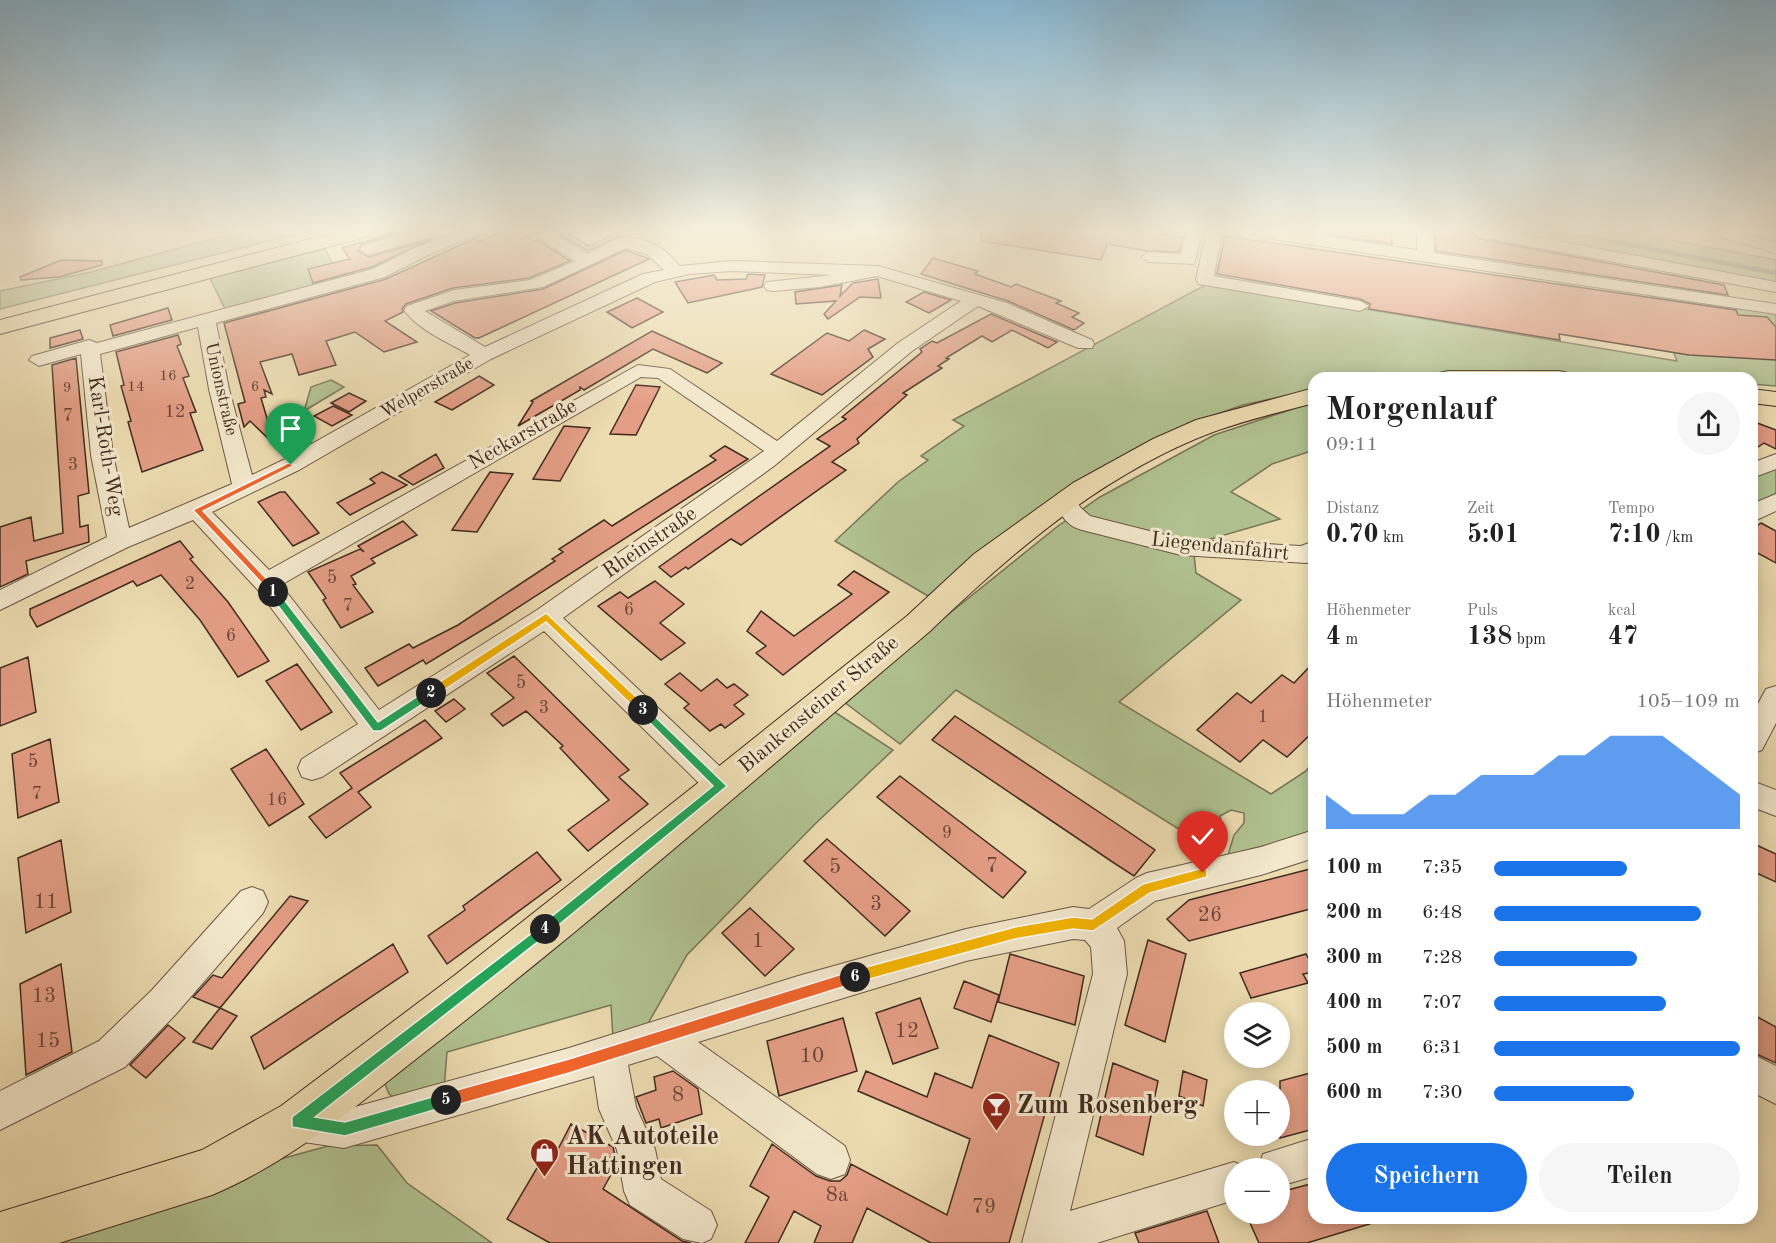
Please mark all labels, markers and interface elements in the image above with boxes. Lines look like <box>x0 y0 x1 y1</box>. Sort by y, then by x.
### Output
street label: Unionstraße <box>201 340 241 438</box>
street label: Welperstraße <box>378 354 476 422</box>
house number: 16 <box>159 369 177 384</box>
street label: Karl-Roth-Weg <box>84 374 127 518</box>
house number: 14 <box>127 380 145 395</box>
house number: 6 <box>251 380 259 395</box>
house number: 9 <box>63 381 71 396</box>
button: share <box>1677 392 1740 455</box>
text: Morgenlauf <box>1326 394 1495 427</box>
street label: Neckarstraße <box>465 396 581 474</box>
house number: 12 <box>165 403 185 421</box>
pin <box>265 403 316 465</box>
house number: 7 <box>63 407 73 425</box>
icon: arrive <box>274 412 307 445</box>
text: 09:11 <box>1326 435 1378 455</box>
house number: 3 <box>68 456 78 474</box>
text: Distanz <box>1326 501 1379 517</box>
text: Zeit <box>1467 501 1495 517</box>
text: Tempo <box>1608 501 1655 517</box>
street label: Rheinstraße <box>599 503 701 583</box>
text: 0.70 <box>1326 522 1379 548</box>
text: 5:01 <box>1467 522 1520 548</box>
text: 7:10 <box>1608 522 1661 548</box>
street label: Liegendanfahrt <box>1150 529 1290 565</box>
text: km <box>1379 530 1404 546</box>
text: /km <box>1661 530 1693 546</box>
house number: 5 <box>327 569 337 587</box>
house number: 2 <box>185 575 195 593</box>
pin: 1 <box>258 577 288 607</box>
text: 1 <box>268 584 278 600</box>
house number: 7 <box>343 597 353 615</box>
house number: 6 <box>624 601 634 619</box>
text: Höhenmeter <box>1326 603 1411 619</box>
text: Puls <box>1467 603 1498 619</box>
text: kcal <box>1608 603 1636 619</box>
text: 4 <box>1326 624 1341 650</box>
text: 138 <box>1467 624 1512 650</box>
text: 47 <box>1608 624 1638 650</box>
house number: 6 <box>226 627 236 645</box>
street label: Blankensteiner Straße <box>735 632 903 778</box>
text: m <box>1341 632 1358 648</box>
text: bpm <box>1512 632 1546 648</box>
house number: 5 <box>516 674 526 692</box>
pin: 2 <box>416 678 446 708</box>
text: 2 <box>426 685 436 701</box>
text: Höhenmeter <box>1326 692 1432 712</box>
text: 105–109 m <box>1637 692 1740 712</box>
pin: 3 <box>628 695 658 725</box>
house number: 3 <box>539 699 549 717</box>
text: 3 <box>638 702 648 718</box>
house number: 1 <box>1258 708 1268 726</box>
house number: 5 <box>28 753 38 771</box>
house number: 7 <box>32 785 42 803</box>
house number: 16 <box>267 791 287 809</box>
pin <box>1177 811 1228 873</box>
icon: check <box>1186 820 1219 853</box>
house number: 9 <box>942 824 952 842</box>
house number: 7 <box>986 856 998 877</box>
house number: 5 <box>829 857 841 878</box>
text: 100 m <box>1326 858 1382 878</box>
text: 7:35 <box>1422 858 1462 878</box>
house number: 11 <box>34 892 58 913</box>
house number: 3 <box>870 894 882 915</box>
text: 200 m <box>1326 903 1382 923</box>
text: 6:48 <box>1422 903 1462 923</box>
house number: 26 <box>1198 905 1222 926</box>
pin: 4 <box>530 914 560 944</box>
text: 4 <box>540 921 550 937</box>
house number: 1 <box>752 931 764 952</box>
text: 300 m <box>1326 948 1382 968</box>
text: 7:28 <box>1422 948 1462 968</box>
pin: 6 <box>840 962 870 992</box>
text: 6 <box>850 969 860 985</box>
house number: 13 <box>32 986 56 1007</box>
text: 400 m <box>1326 993 1382 1013</box>
text: 7:07 <box>1422 993 1462 1013</box>
map controls <box>1224 1002 1290 1224</box>
button: layers <box>1224 1002 1290 1068</box>
house number: 12 <box>895 1021 919 1042</box>
house number: 15 <box>36 1031 60 1052</box>
text: 500 m <box>1326 1038 1382 1058</box>
text: 6:31 <box>1422 1038 1462 1058</box>
house number: 10 <box>800 1046 824 1067</box>
button: + <box>1224 1080 1290 1146</box>
text: 600 m <box>1326 1083 1382 1103</box>
text: 7:30 <box>1422 1083 1462 1103</box>
pin: 5 <box>431 1085 461 1115</box>
house number: 8 <box>672 1085 684 1106</box>
bar icon: Zum Rosenberg <box>980 1090 1012 1132</box>
text: 5 <box>441 1092 451 1108</box>
place label: Zum Rosenberg <box>1017 1093 1199 1119</box>
place label: AK Autoteile Hattingen <box>566 1124 719 1180</box>
shop icon: AK Autoteile Hattingen <box>529 1136 561 1178</box>
button: Speichern <box>1326 1143 1527 1212</box>
button: Teilen <box>1539 1143 1740 1212</box>
button: − <box>1224 1158 1290 1224</box>
house number: 8a <box>826 1185 848 1206</box>
house number: 79 <box>972 1197 996 1218</box>

